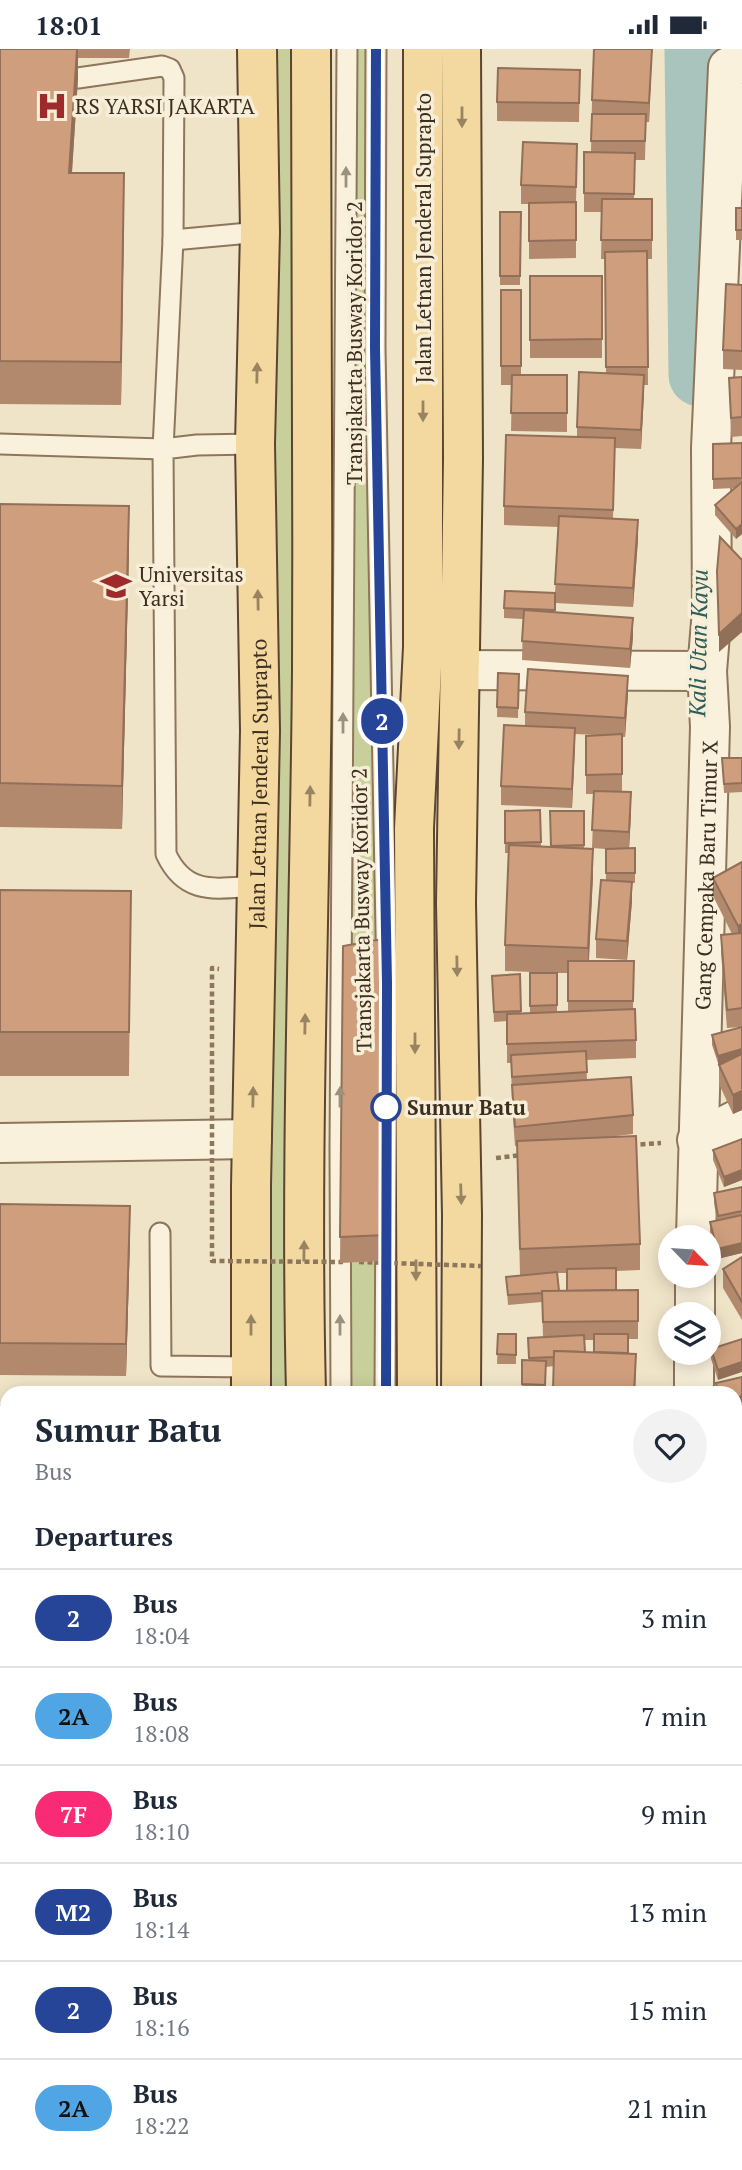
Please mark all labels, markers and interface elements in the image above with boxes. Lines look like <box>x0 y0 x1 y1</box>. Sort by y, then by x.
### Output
text: 18:01 <box>35 8 103 42</box>
hospital icon: RS YARSI JAKARTA <box>35 89 69 123</box>
place label: RS YARSI JAKARTA <box>75 92 255 120</box>
street label: Jalan Letnan Jenderal Suprapto <box>409 93 437 383</box>
one-way arrow <box>456 106 468 128</box>
one-way arrow <box>340 166 352 188</box>
street label: Transjakarta Busway Koridor 2 <box>340 201 368 485</box>
one-way arrow <box>251 362 263 384</box>
one-way arrow <box>417 400 429 422</box>
place label: Universitas Yarsi <box>139 560 244 612</box>
school or university icon: Universitas Yarsi <box>99 569 133 603</box>
water label: Kali Utan Kayu <box>681 569 715 718</box>
one-way arrow <box>252 589 264 611</box>
street label: Jalan Letnan Jenderal Suprapto <box>242 639 274 930</box>
line badge: 2 <box>359 698 405 744</box>
text: 2 <box>375 705 389 737</box>
one-way arrow <box>337 712 348 734</box>
one-way arrow <box>453 728 464 750</box>
street label: Gang Cempaka Baru Timur X <box>688 740 724 1011</box>
street label: Transjakarta Busway Koridor 2 <box>345 768 377 1052</box>
one-way arrow <box>304 785 315 807</box>
one-way arrow <box>451 955 462 977</box>
one-way arrow <box>300 1013 311 1035</box>
one-way arrow <box>409 1032 421 1054</box>
one-way arrow <box>247 1086 259 1108</box>
one-way arrow <box>334 1086 346 1108</box>
marker: Sumur Batu <box>371 1092 401 1122</box>
place label: Sumur Batu <box>407 1093 526 1121</box>
one-way arrow <box>456 1183 467 1205</box>
north arrow <box>658 1225 721 1288</box>
map controls <box>658 1225 721 1365</box>
one-way arrow <box>298 1240 310 1262</box>
one-way arrow <box>410 1260 422 1282</box>
button: layers <box>658 1302 721 1365</box>
one-way arrow <box>245 1314 257 1336</box>
one-way arrow <box>334 1314 346 1336</box>
text: Sumur Batu <box>35 1408 222 1451</box>
button: heart <box>633 1409 707 1483</box>
text: Bus <box>35 1456 72 1487</box>
text: Departures <box>35 1519 173 1553</box>
text: Bus <box>133 1586 178 1620</box>
text: 3 min <box>641 1601 707 1635</box>
text: 2 <box>67 1602 80 1634</box>
text: 18:04 <box>133 1620 190 1651</box>
text: Bus <box>133 1684 178 1718</box>
text: 7 min <box>641 1699 707 1733</box>
text: 2A <box>58 1700 89 1732</box>
text: 18:08 <box>133 1718 190 1749</box>
text: Bus <box>133 1782 178 1816</box>
text: 9 min <box>641 1797 707 1831</box>
text: 7F <box>60 1798 87 1830</box>
text: 18:10 <box>133 1816 190 1847</box>
text: Bus <box>133 1880 178 1914</box>
text: 13 min <box>627 1895 707 1929</box>
text: M2 <box>56 1896 91 1928</box>
text: 18:14 <box>133 1914 190 1945</box>
text: Bus <box>133 1978 178 2012</box>
text: 15 min <box>627 1993 707 2027</box>
text: 2 <box>67 1994 80 2026</box>
text: 18:16 <box>133 2012 190 2043</box>
text: Bus <box>133 2076 178 2110</box>
text: 21 min <box>627 2091 707 2125</box>
text: 2A <box>58 2092 89 2124</box>
text: 18:22 <box>133 2110 190 2141</box>

